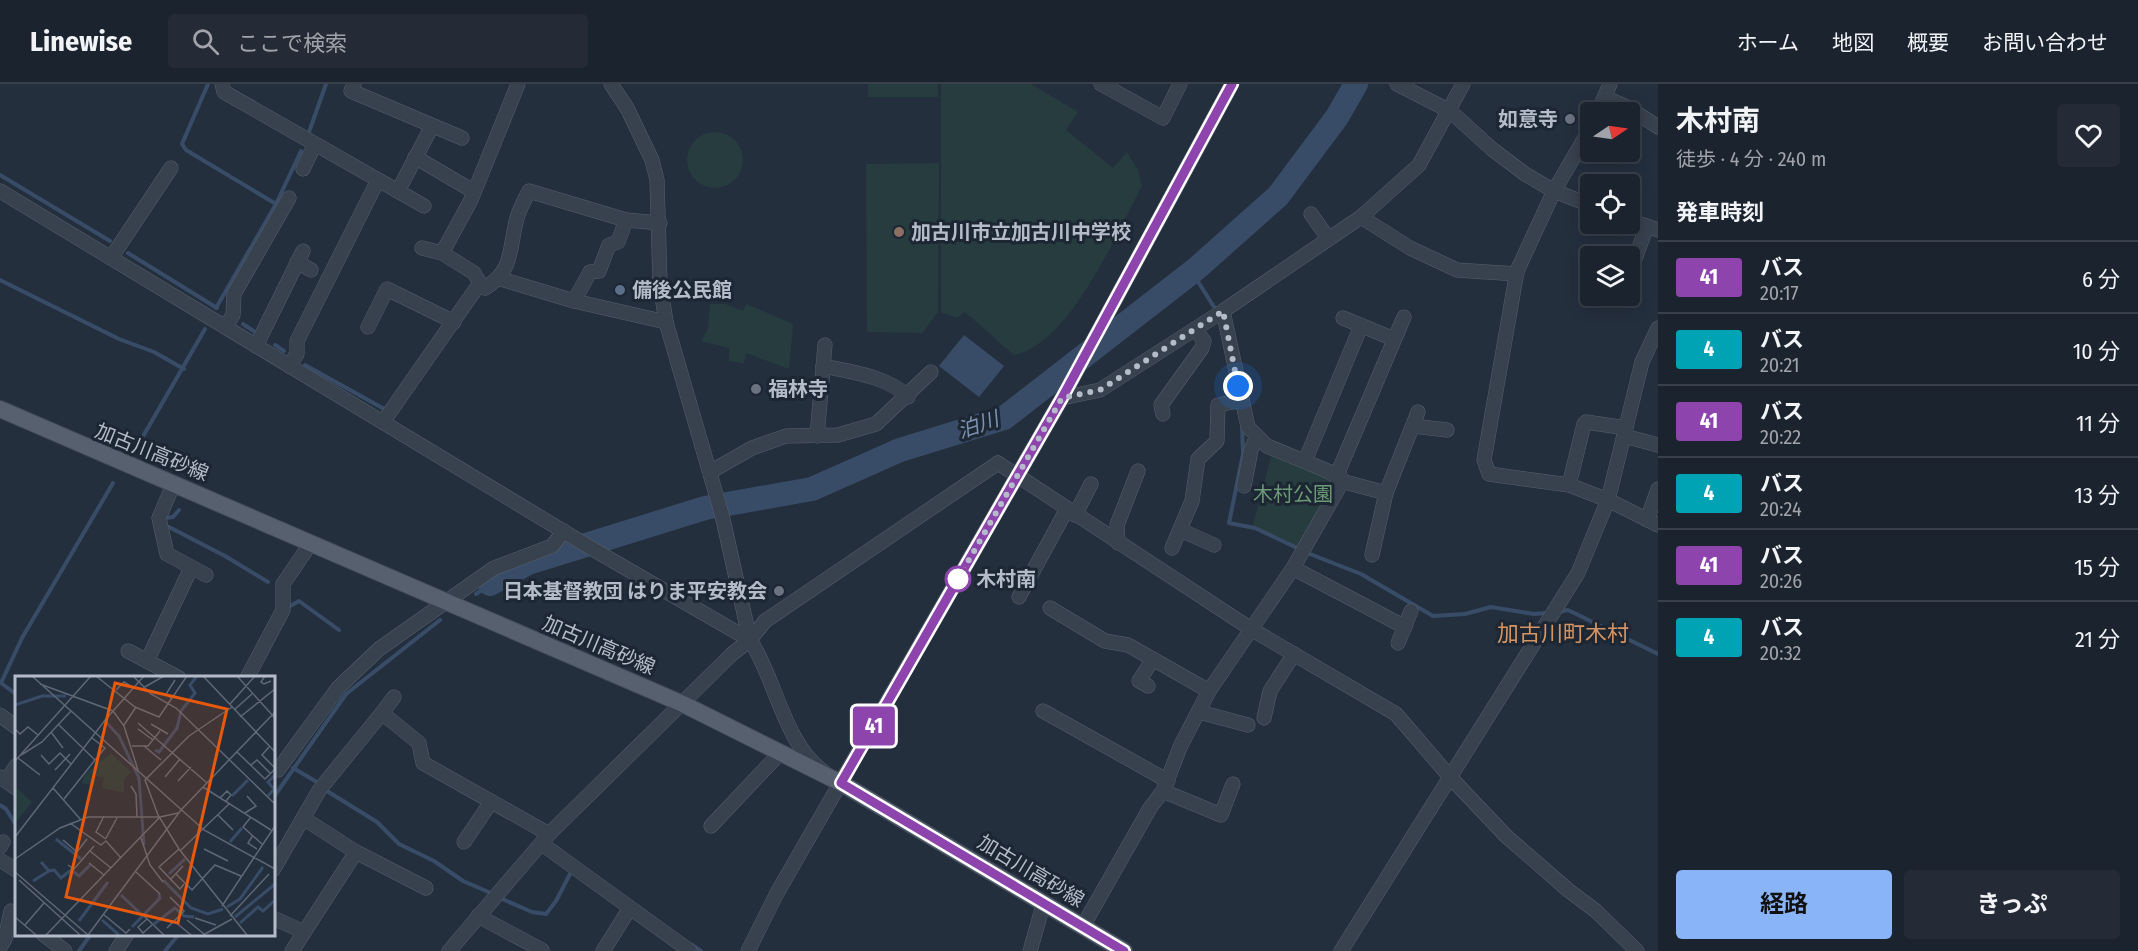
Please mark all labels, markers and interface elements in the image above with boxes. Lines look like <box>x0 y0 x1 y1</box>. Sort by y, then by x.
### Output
search box <box>168 14 588 68</box>
text: Linewise <box>30 25 132 58</box>
icon: search <box>189 25 222 58</box>
text: ここで検索 <box>237 30 347 57</box>
text: ホーム <box>1737 30 1799 56</box>
text: 地図 <box>1832 30 1874 56</box>
text: 概要 <box>1907 30 1949 56</box>
text: お問い合わせ <box>1982 30 2108 56</box>
north arrow <box>1580 102 1640 162</box>
map controls <box>1580 102 1640 306</box>
text: 木村南 <box>1676 104 1760 137</box>
button: heart <box>2057 104 2120 167</box>
place label: 如意寺 <box>1498 107 1558 131</box>
marker: 如意寺 <box>1563 112 1577 126</box>
text: 徒歩 · 4 分 · 240 m <box>1676 147 1826 171</box>
button: locate <box>1580 174 1640 234</box>
text: 発車時刻 <box>1676 199 1764 226</box>
place label: 加古川市立加古川中学校 <box>911 220 1131 244</box>
marker: 加古川市立加古川中学校 <box>892 225 906 239</box>
button: layers <box>1580 246 1640 306</box>
text: バス <box>1760 254 1804 281</box>
text: 41 <box>1700 264 1718 290</box>
text: 6 分 <box>2082 266 2120 293</box>
place label: 備後公民館 <box>632 278 732 302</box>
text: 20:17 <box>1760 281 1799 305</box>
marker: 備後公民館 <box>613 283 627 297</box>
text: バス <box>1760 326 1804 353</box>
text: 4 <box>1704 336 1714 362</box>
text: 10 分 <box>2073 338 2120 365</box>
text: 20:21 <box>1760 353 1800 377</box>
your location <box>1223 371 1253 401</box>
place label: 福林寺 <box>768 377 828 401</box>
marker: 福林寺 <box>749 382 763 396</box>
text: バス <box>1760 398 1804 425</box>
water label: 泊川 <box>954 405 1004 444</box>
text: 41 <box>1700 408 1718 434</box>
text: 11 分 <box>2076 410 2120 437</box>
street label: 加古川高砂線 <box>92 418 212 486</box>
text: 20:22 <box>1760 425 1801 449</box>
text: バス <box>1760 470 1804 497</box>
text: 4 <box>1704 480 1714 506</box>
park label: 木村公園 <box>1253 482 1333 506</box>
text: 13 分 <box>2074 482 2120 509</box>
text: 20:24 <box>1760 497 1802 521</box>
text: バス <box>1760 542 1804 569</box>
text: 41 <box>1700 552 1718 578</box>
text: 15 分 <box>2074 554 2120 581</box>
marker: 木村南 <box>945 566 971 592</box>
place label: 木村南 <box>976 567 1036 591</box>
text: 20:26 <box>1760 569 1802 593</box>
place label: 日本基督教団 はりま平安教会 <box>503 579 767 603</box>
marker: 日本基督教団 はりま平安教会 <box>772 584 786 598</box>
street label: 加古川高砂線 <box>539 611 659 679</box>
text: バス <box>1760 614 1804 641</box>
district label: 加古川町木村 <box>1497 620 1629 647</box>
text: 4 <box>1704 624 1714 650</box>
text: 21 分 <box>2075 626 2120 653</box>
text: 20:32 <box>1760 641 1801 665</box>
inset map <box>15 676 274 936</box>
line badge: 41 <box>847 706 901 746</box>
text: 41 <box>865 713 883 739</box>
street label: 加古川高砂線 <box>973 830 1089 912</box>
button: 経路 <box>1676 870 1892 939</box>
button: きっぷ <box>1904 870 2120 939</box>

